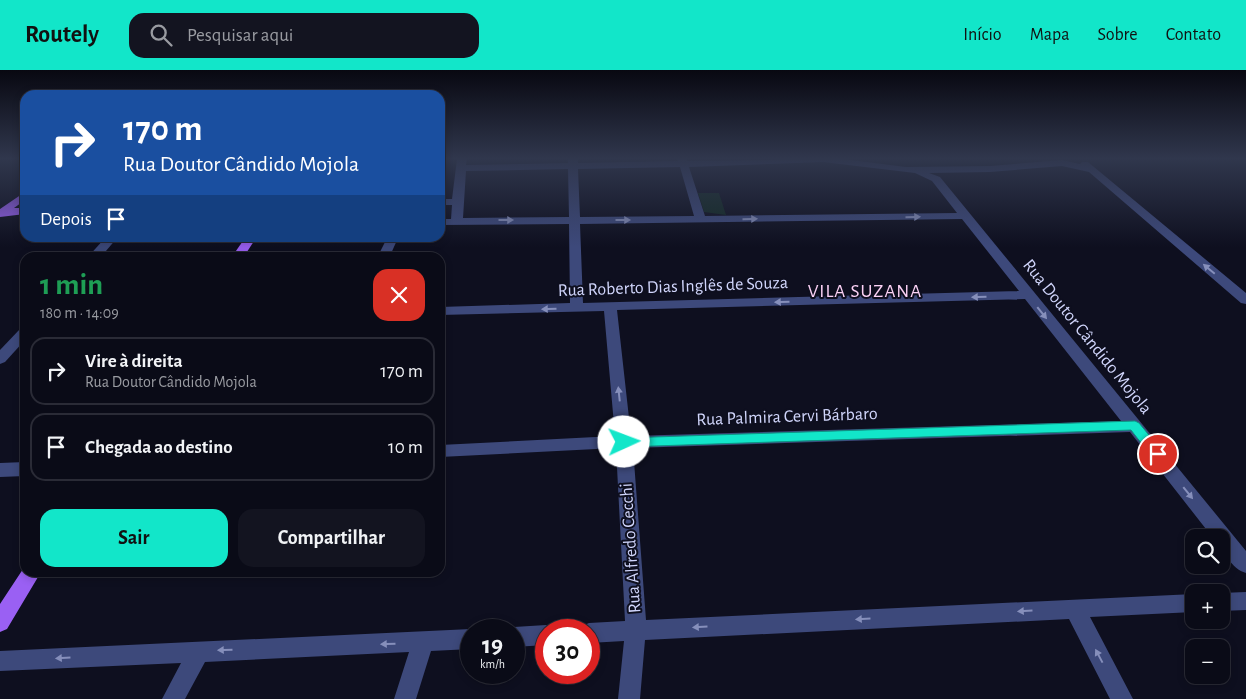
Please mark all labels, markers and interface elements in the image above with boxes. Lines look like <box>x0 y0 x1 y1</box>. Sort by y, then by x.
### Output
search box <box>129 13 479 58</box>
icon: search <box>147 21 175 49</box>
text: Routely <box>25 23 99 47</box>
text: Pesquisar aqui <box>187 26 293 45</box>
text: Início <box>963 26 1002 44</box>
text: Mapa <box>1030 26 1070 44</box>
text: Sobre <box>1098 26 1138 44</box>
text: Contato <box>1166 26 1221 44</box>
icon: right <box>40 110 105 175</box>
text: 170 m <box>123 112 203 147</box>
text: Rua Doutor Cândido Mojola <box>123 153 359 175</box>
icon: arrive <box>102 205 130 233</box>
text: Depois <box>40 210 92 229</box>
one-way arrow <box>905 212 921 220</box>
one-way arrow <box>742 215 758 223</box>
one-way arrow <box>498 216 514 224</box>
one-way arrow <box>616 216 632 224</box>
street label: Rua Doutor Cândido Mojola <box>1019 256 1155 418</box>
one-way arrow <box>1202 264 1215 275</box>
button: close <box>373 269 425 321</box>
text: 1 min <box>40 270 103 300</box>
street label: Rua Roberto Dias Inglês de Souza <box>558 274 788 300</box>
district label: VILA SUZANA <box>808 282 922 301</box>
one-way arrow <box>971 293 987 301</box>
one-way arrow <box>773 299 789 307</box>
text: 180 m · 14:09 <box>40 305 119 321</box>
one-way arrow <box>541 305 557 313</box>
one-way arrow <box>1037 306 1048 319</box>
text: Vire à direita <box>85 352 183 371</box>
icon: right <box>42 357 70 385</box>
text: 170 m <box>380 362 423 381</box>
text: Rua Doutor Cândido Mojola <box>85 374 257 390</box>
one-way arrow <box>615 385 623 401</box>
street label: Rua Palmira Cervi Bárbaro <box>696 405 878 429</box>
position arrow <box>597 415 649 467</box>
icon: arrive <box>42 433 70 461</box>
pin <box>1137 433 1179 475</box>
text: Chegada ao destino <box>85 438 233 457</box>
text: 10 m <box>388 438 423 457</box>
icon: arrive <box>1144 440 1172 468</box>
street label: Rua Alfredo Cecchi <box>617 482 645 614</box>
one-way arrow <box>1183 487 1194 500</box>
button: Sair <box>40 509 228 567</box>
button: Compartilhar <box>238 509 425 567</box>
map controls <box>1185 529 1230 684</box>
button: search <box>1185 529 1230 574</box>
button: + <box>1185 584 1230 629</box>
one-way arrow <box>1017 607 1033 615</box>
one-way arrow <box>854 615 870 623</box>
speed limit sign: 30 <box>535 619 600 684</box>
one-way arrow <box>692 623 708 631</box>
text: 19 <box>482 633 503 658</box>
button: − <box>1185 639 1230 684</box>
one-way arrow <box>379 640 395 648</box>
one-way arrow <box>217 647 233 655</box>
one-way arrow <box>1095 649 1103 663</box>
one-way arrow <box>55 655 71 663</box>
text: km/h <box>480 658 505 670</box>

